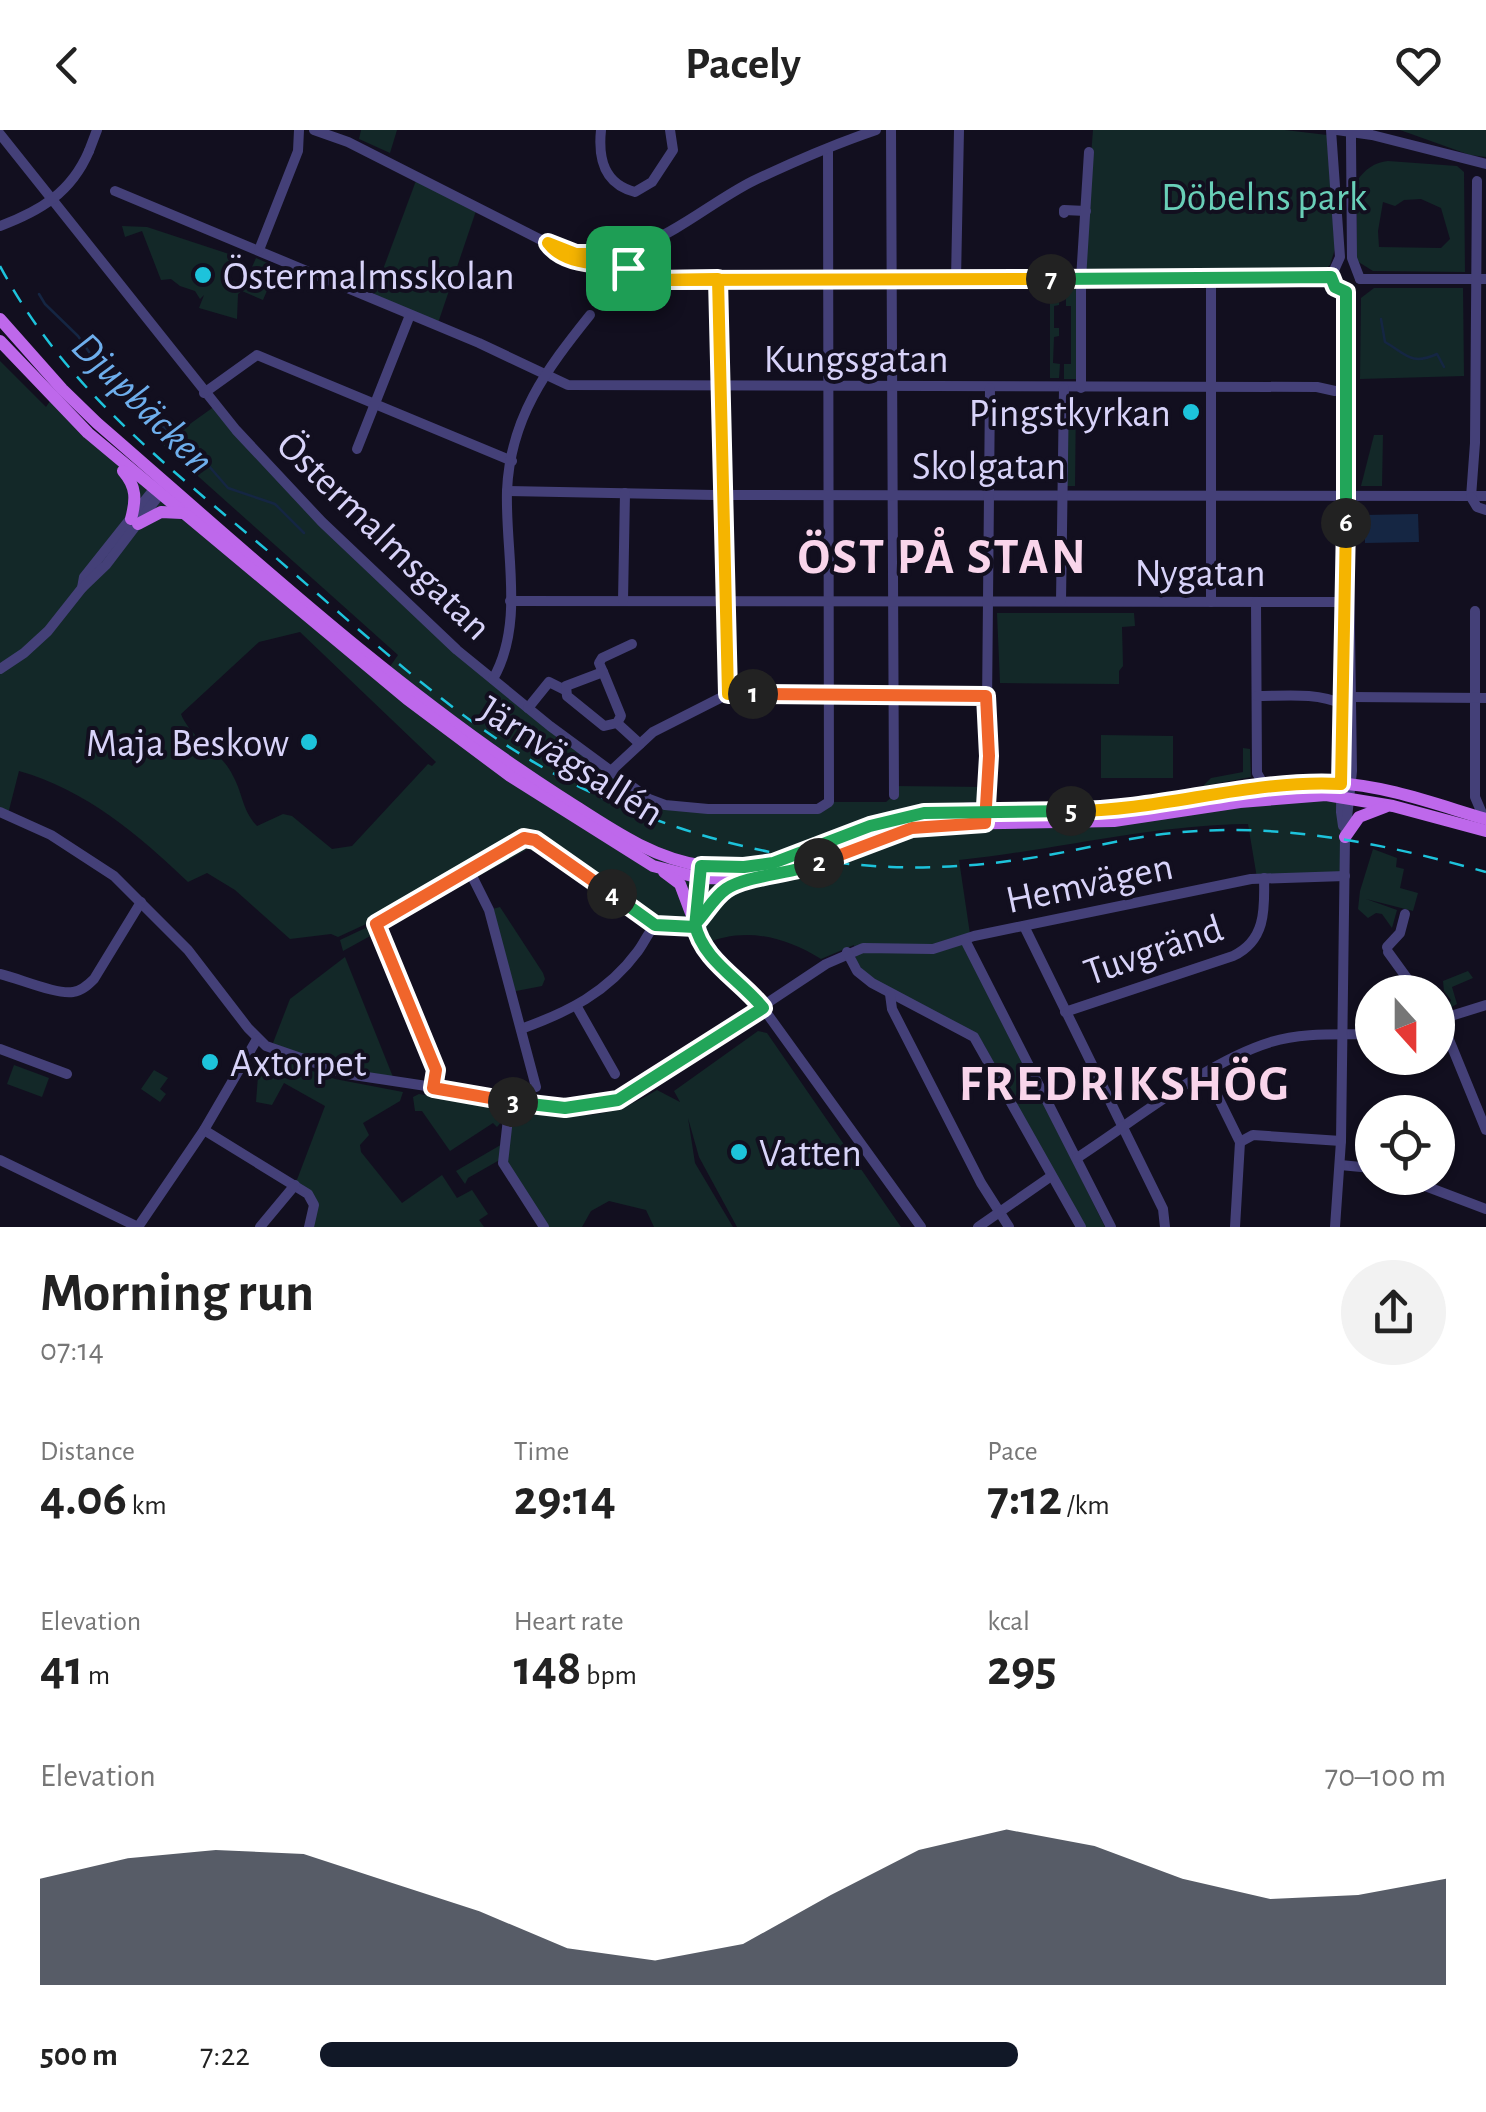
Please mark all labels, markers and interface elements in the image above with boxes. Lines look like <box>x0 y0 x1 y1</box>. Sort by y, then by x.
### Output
icon: back <box>40 38 95 93</box>
icon: heart <box>1391 38 1446 93</box>
text: Pacely <box>685 42 801 87</box>
park label: Döbelns park <box>1161 178 1367 218</box>
pin <box>586 226 671 311</box>
icon: arrive <box>601 241 656 296</box>
place label: Östermalmsskolan <box>223 254 515 297</box>
pin: 7 <box>1026 254 1076 304</box>
marker: Östermalmsskolan <box>192 264 214 286</box>
text: 7 <box>1045 265 1057 293</box>
water label: Djupbäcken <box>63 325 221 483</box>
street label: Kungsgatan <box>763 340 949 380</box>
place label: Pingstkyrkan <box>968 394 1171 434</box>
marker: Pingstkyrkan <box>1180 401 1202 423</box>
street label: Östermalmsgatan <box>269 423 500 648</box>
street label: Skolgatan <box>912 447 1066 487</box>
pin: 6 <box>1321 498 1371 548</box>
text: 6 <box>1339 509 1353 537</box>
district label: ÖST PÅ STAN <box>798 527 1088 583</box>
street label: Nygatan <box>1134 554 1266 594</box>
pin: 1 <box>728 669 778 719</box>
text: 1 <box>748 680 758 708</box>
street label: Järnvägsallén <box>472 689 670 834</box>
place label: Maja Beskow <box>86 724 289 764</box>
marker: Maja Beskow <box>298 731 320 753</box>
pin: 5 <box>1046 786 1096 836</box>
text: 5 <box>1065 797 1077 825</box>
pin: 2 <box>794 838 844 888</box>
street label: Hemvägen <box>1002 847 1177 921</box>
text: 2 <box>812 849 826 877</box>
pin: 4 <box>587 869 637 919</box>
text: 4 <box>605 880 619 908</box>
street label: Tuvgränd <box>1079 909 1228 993</box>
north arrow <box>1355 975 1455 1075</box>
map controls <box>1355 975 1455 1195</box>
place label: Axtorpet <box>230 1044 367 1084</box>
marker: Axtorpet <box>199 1051 221 1073</box>
district label: FREDRIKSHÖG <box>959 1056 1291 1110</box>
pin: 3 <box>488 1077 538 1127</box>
text: 3 <box>507 1088 519 1116</box>
button: locate <box>1355 1095 1455 1195</box>
place label: Vatten <box>759 1134 862 1174</box>
marker: Vatten <box>728 1141 750 1163</box>
button: share <box>1341 1260 1446 1365</box>
text: Morning run <box>40 1266 314 1321</box>
text: 07:14 <box>40 1334 104 1366</box>
text: Distance <box>40 1438 135 1466</box>
text: Time <box>514 1438 569 1466</box>
text: Pace <box>987 1438 1038 1466</box>
text: 4.06 <box>40 1474 127 1524</box>
text: 29:14 <box>514 1474 616 1524</box>
text: 7:12 <box>987 1474 1062 1524</box>
text: km <box>127 1492 167 1520</box>
text: /km <box>1062 1492 1110 1520</box>
text: Elevation <box>40 1608 141 1636</box>
text: Heart rate <box>514 1608 624 1636</box>
text: kcal <box>987 1608 1030 1636</box>
text: 41 <box>40 1644 83 1694</box>
text: 148 <box>514 1644 581 1694</box>
text: 295 <box>987 1644 1057 1694</box>
text: m <box>83 1662 110 1690</box>
text: bpm <box>581 1662 637 1690</box>
text: Elevation <box>40 1760 156 1792</box>
text: 70–100 m <box>1325 1760 1446 1792</box>
text: 500 m <box>40 2039 118 2071</box>
text: 7:22 <box>200 2039 250 2071</box>

